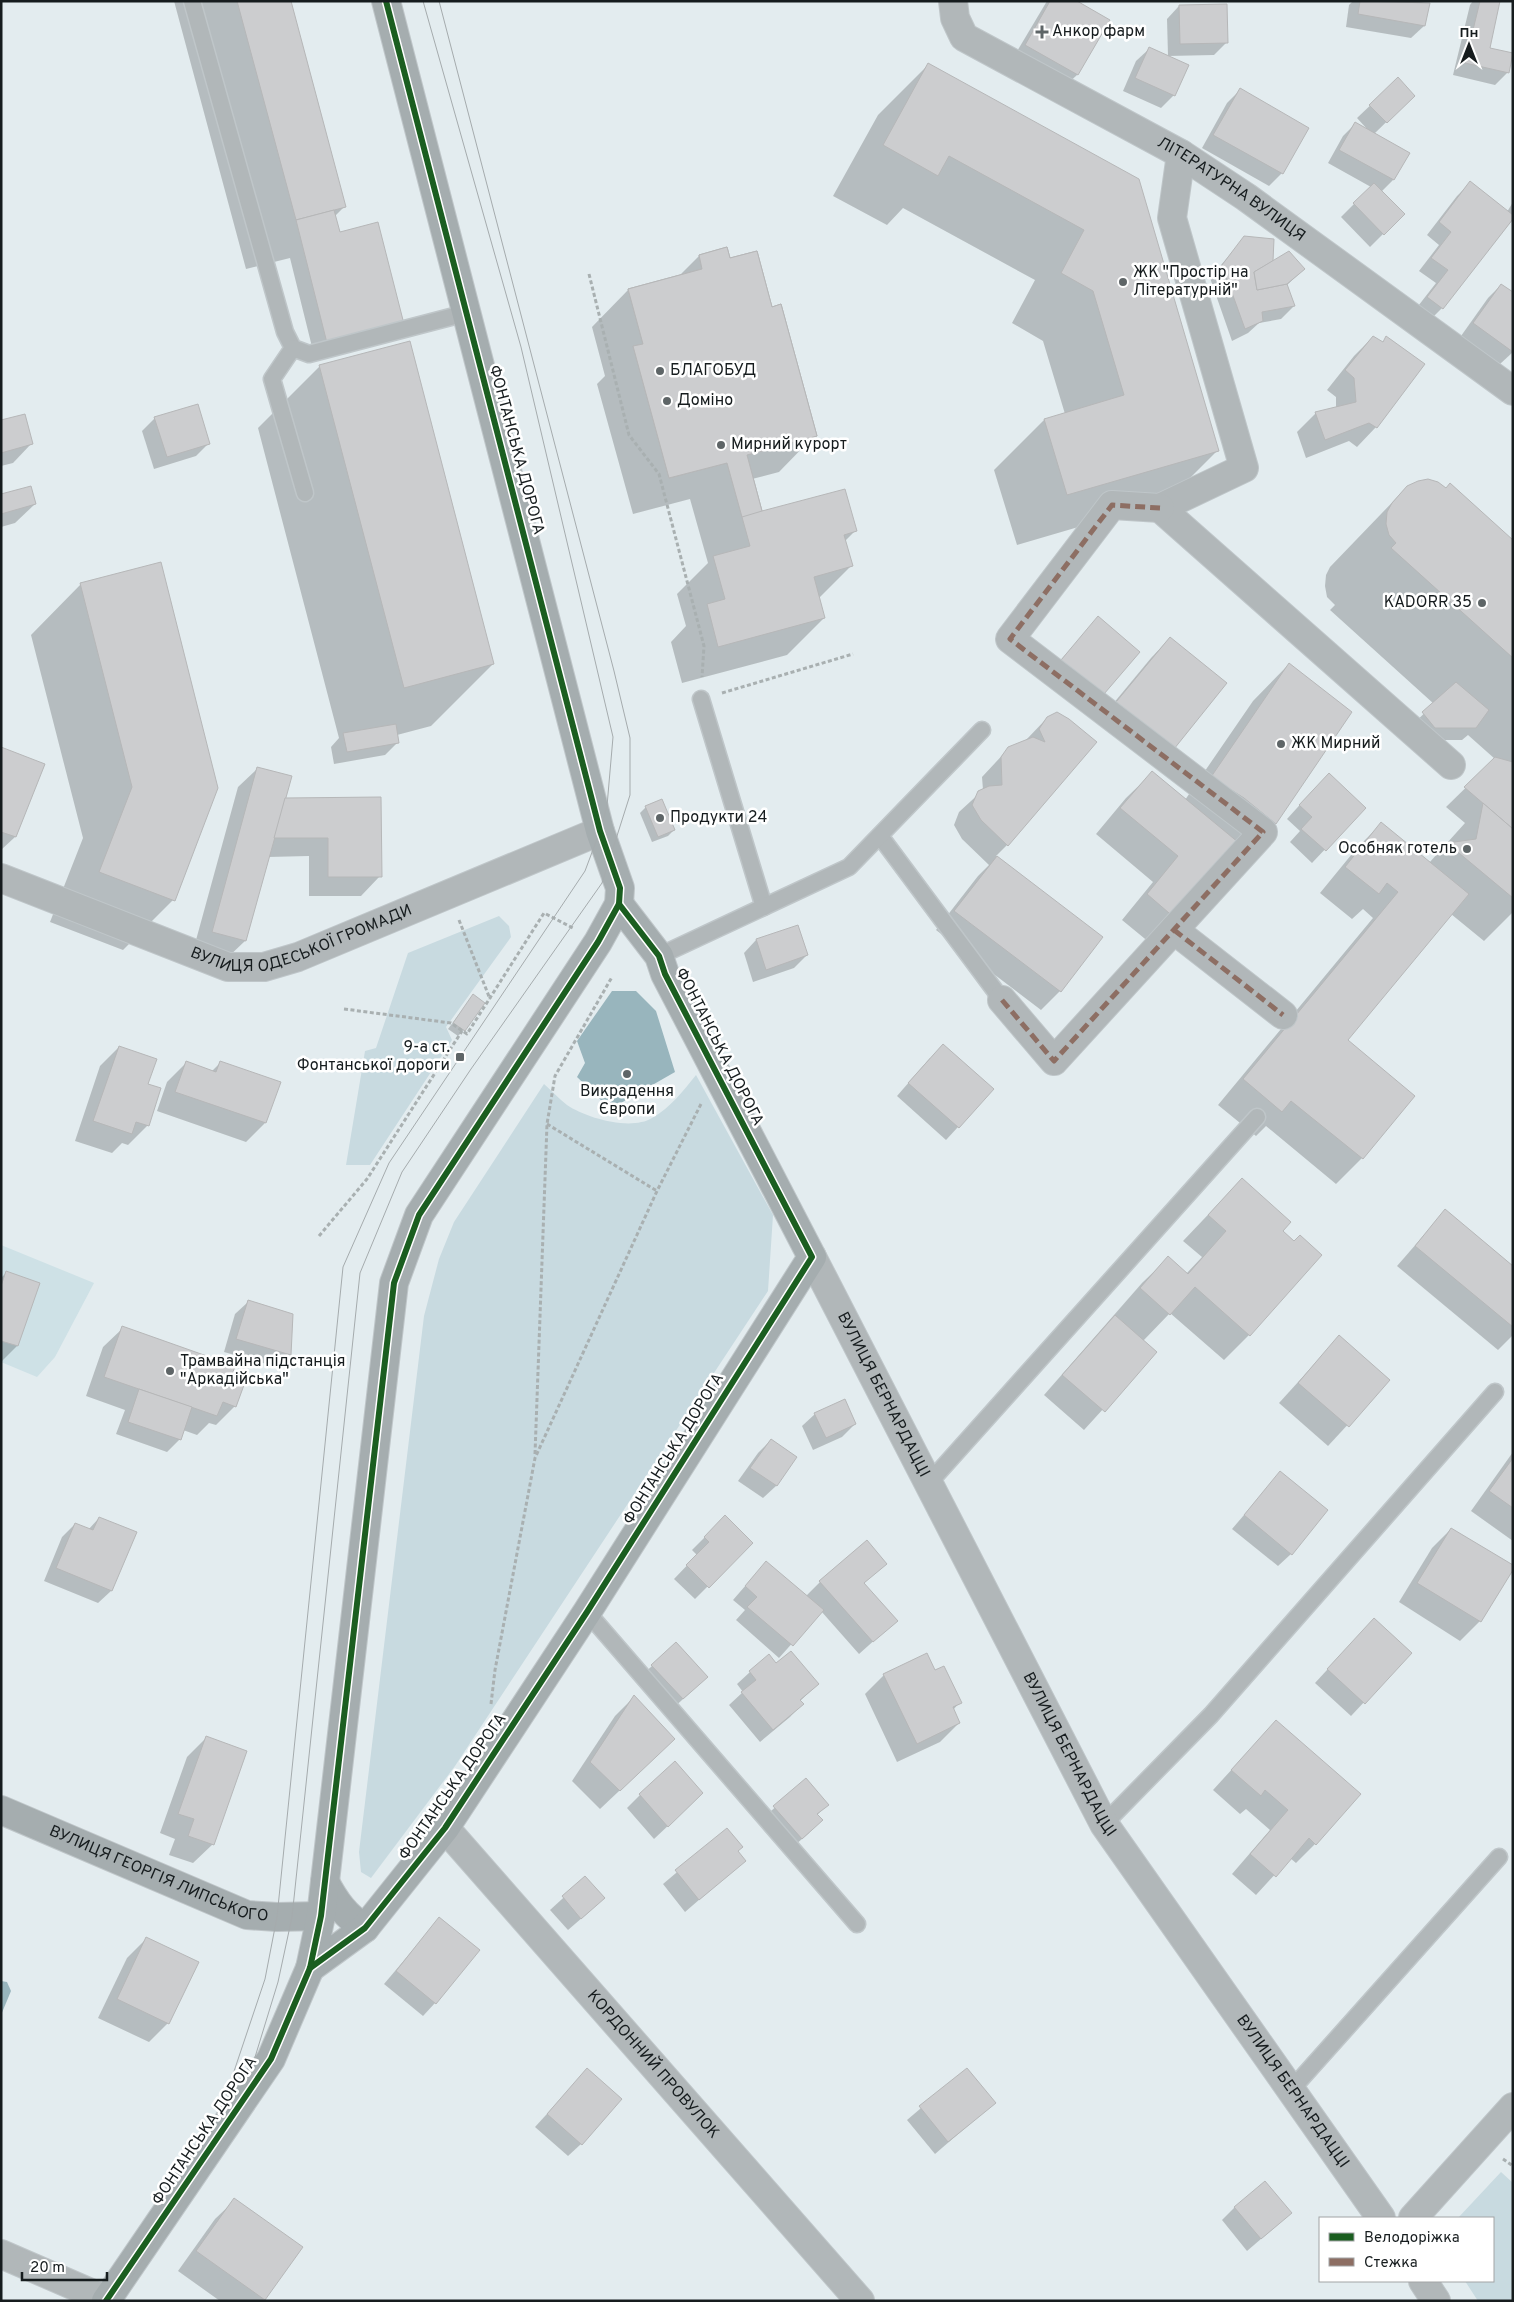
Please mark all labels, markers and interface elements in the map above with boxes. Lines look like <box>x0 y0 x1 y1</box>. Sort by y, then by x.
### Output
north arrow <box>1444 20 1494 70</box>
place label: Анкор фарм <box>1052 22 1145 42</box>
text: Пн <box>1460 25 1478 42</box>
marker: Анкор фарм <box>1036 26 1048 38</box>
street label: ЛІТЕРАТУРНА ВУЛИЦЯ <box>1153 133 1309 247</box>
place label: ЖК "Простір на Літературній" <box>1133 263 1248 301</box>
marker: ЖК "Простір на Літературній" <box>1117 276 1129 288</box>
place label: БЛАГОБУД <box>670 361 756 381</box>
street label: ФОНТАНСЬКА ДОРОГА <box>484 363 548 537</box>
marker: БЛАГОБУД <box>654 365 666 377</box>
place label: Доміно <box>677 391 733 411</box>
marker: Доміно <box>661 395 673 407</box>
place label: Мирний курорт <box>731 435 847 455</box>
marker: Мирний курорт <box>715 439 727 451</box>
place label: KADORR 35 <box>1384 593 1472 613</box>
marker: KADORR 35 <box>1476 597 1488 609</box>
place label: ЖК Мирний <box>1291 734 1380 754</box>
marker: ЖК Мирний <box>1275 738 1287 750</box>
place label: Продукти 24 <box>670 808 767 828</box>
marker: Продукти 24 <box>654 812 666 824</box>
place label: Особняк готель <box>1338 839 1457 859</box>
marker: Особняк готель <box>1461 843 1473 855</box>
street label: ВУЛИЦЯ ОДЕСЬКОЇ ГРОМАДИ <box>187 900 415 977</box>
street label: ФОНТАНСЬКА ДОРОГА <box>670 965 768 1129</box>
place label: 9-а ст. Фонтанської дороги <box>297 1038 450 1076</box>
marker: 9-а ст. Фонтанської дороги <box>454 1051 466 1063</box>
marker: Викрадення Європи <box>621 1068 633 1080</box>
place label: Викрадення Європи <box>580 1082 674 1120</box>
street label: ВУЛИЦЯ БЕРНАРДАЦЦІ <box>832 1309 934 1481</box>
place label: Трамвайна підстанція "Аркадійська" <box>180 1352 346 1390</box>
marker: Трамвайна підстанція "Аркадійська" <box>164 1365 176 1377</box>
street label: ФОНТАНСЬКА ДОРОГА <box>619 1370 729 1528</box>
street label: ВУЛИЦЯ БЕРНАРДАЦЦІ <box>1018 1669 1120 1841</box>
street label: ФОНТАНСЬКА ДОРОГА <box>395 1710 511 1864</box>
street label: ВУЛИЦЯ ГЕОРГІЯ ЛИПСЬКОГО <box>46 1822 269 1926</box>
street label: КОРДОННИЙ ПРОВУЛОК <box>582 1986 723 2143</box>
street label: ВУЛИЦЯ БЕРНАРДАЦЦІ <box>1231 2011 1353 2172</box>
street label: ФОНТАНСЬКА ДОРОГА <box>148 2053 262 2209</box>
legend <box>1319 2217 1494 2282</box>
text: Велодоріжка <box>1364 2229 1460 2248</box>
scale bar <box>22 2250 108 2282</box>
text: Стежка <box>1364 2254 1418 2273</box>
text: 20 m <box>30 2259 65 2278</box>

